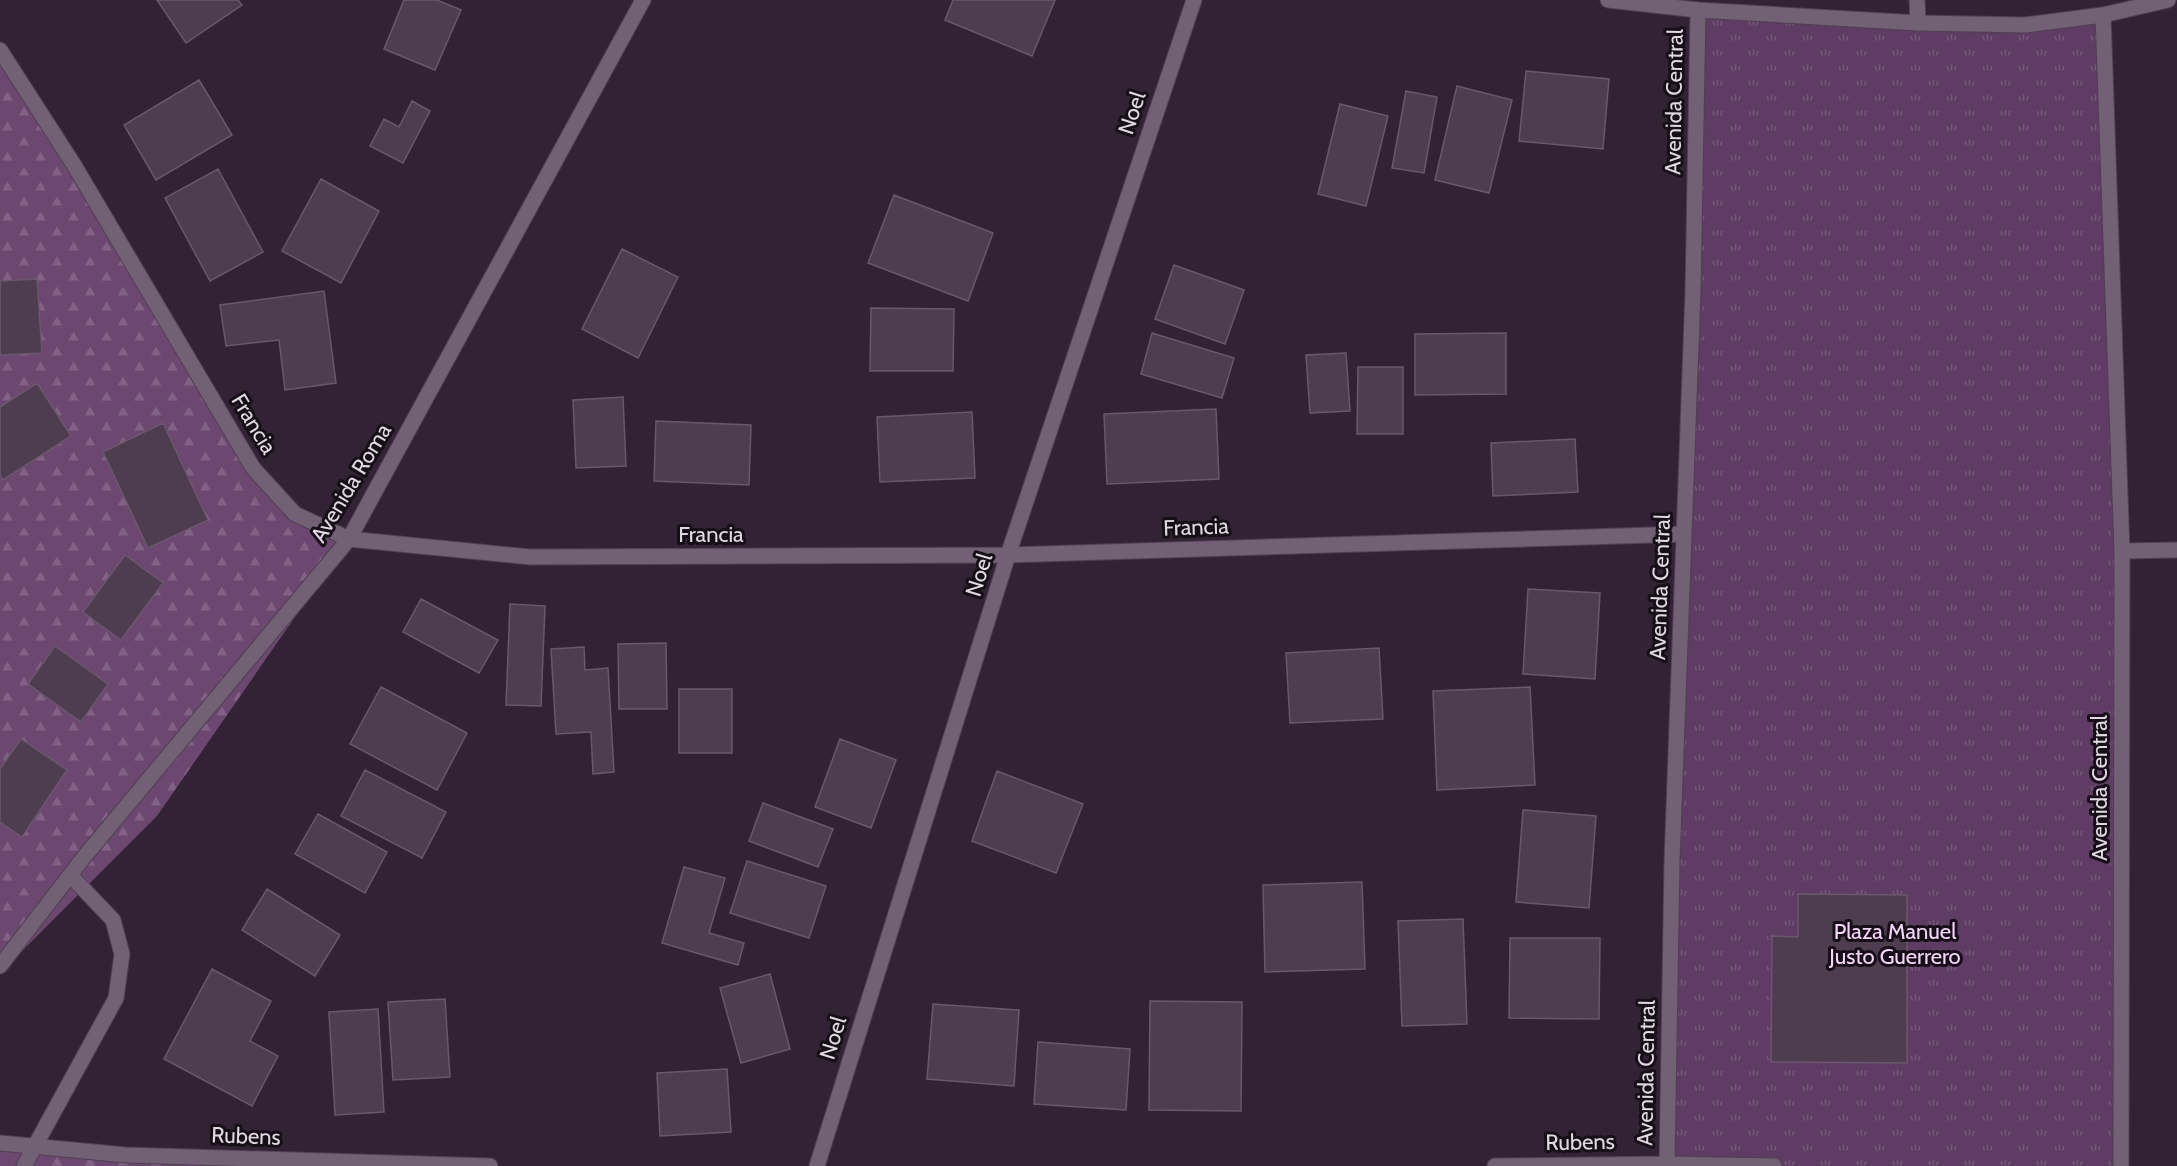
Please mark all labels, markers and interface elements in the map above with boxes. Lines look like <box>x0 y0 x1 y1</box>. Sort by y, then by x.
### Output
street label: Avenida Central <box>1659 28 1689 175</box>
street label: Noel <box>1112 87 1152 138</box>
street label: Francia <box>226 389 283 459</box>
street label: Avenida Roma <box>305 418 397 547</box>
street label: Francia <box>1163 512 1230 542</box>
street label: Avenida Central <box>1644 513 1676 660</box>
street label: Francia <box>678 521 744 548</box>
street label: Noel <box>960 549 999 600</box>
street label: Avenida Central <box>2086 714 2113 861</box>
park label: Plaza Manuel Justo Guerrero <box>1828 918 1961 970</box>
street label: Avenida Central <box>1631 999 1661 1146</box>
street label: Noel <box>814 1012 853 1063</box>
street label: Rubens <box>211 1121 281 1151</box>
street label: Rubens <box>1545 1128 1615 1156</box>

